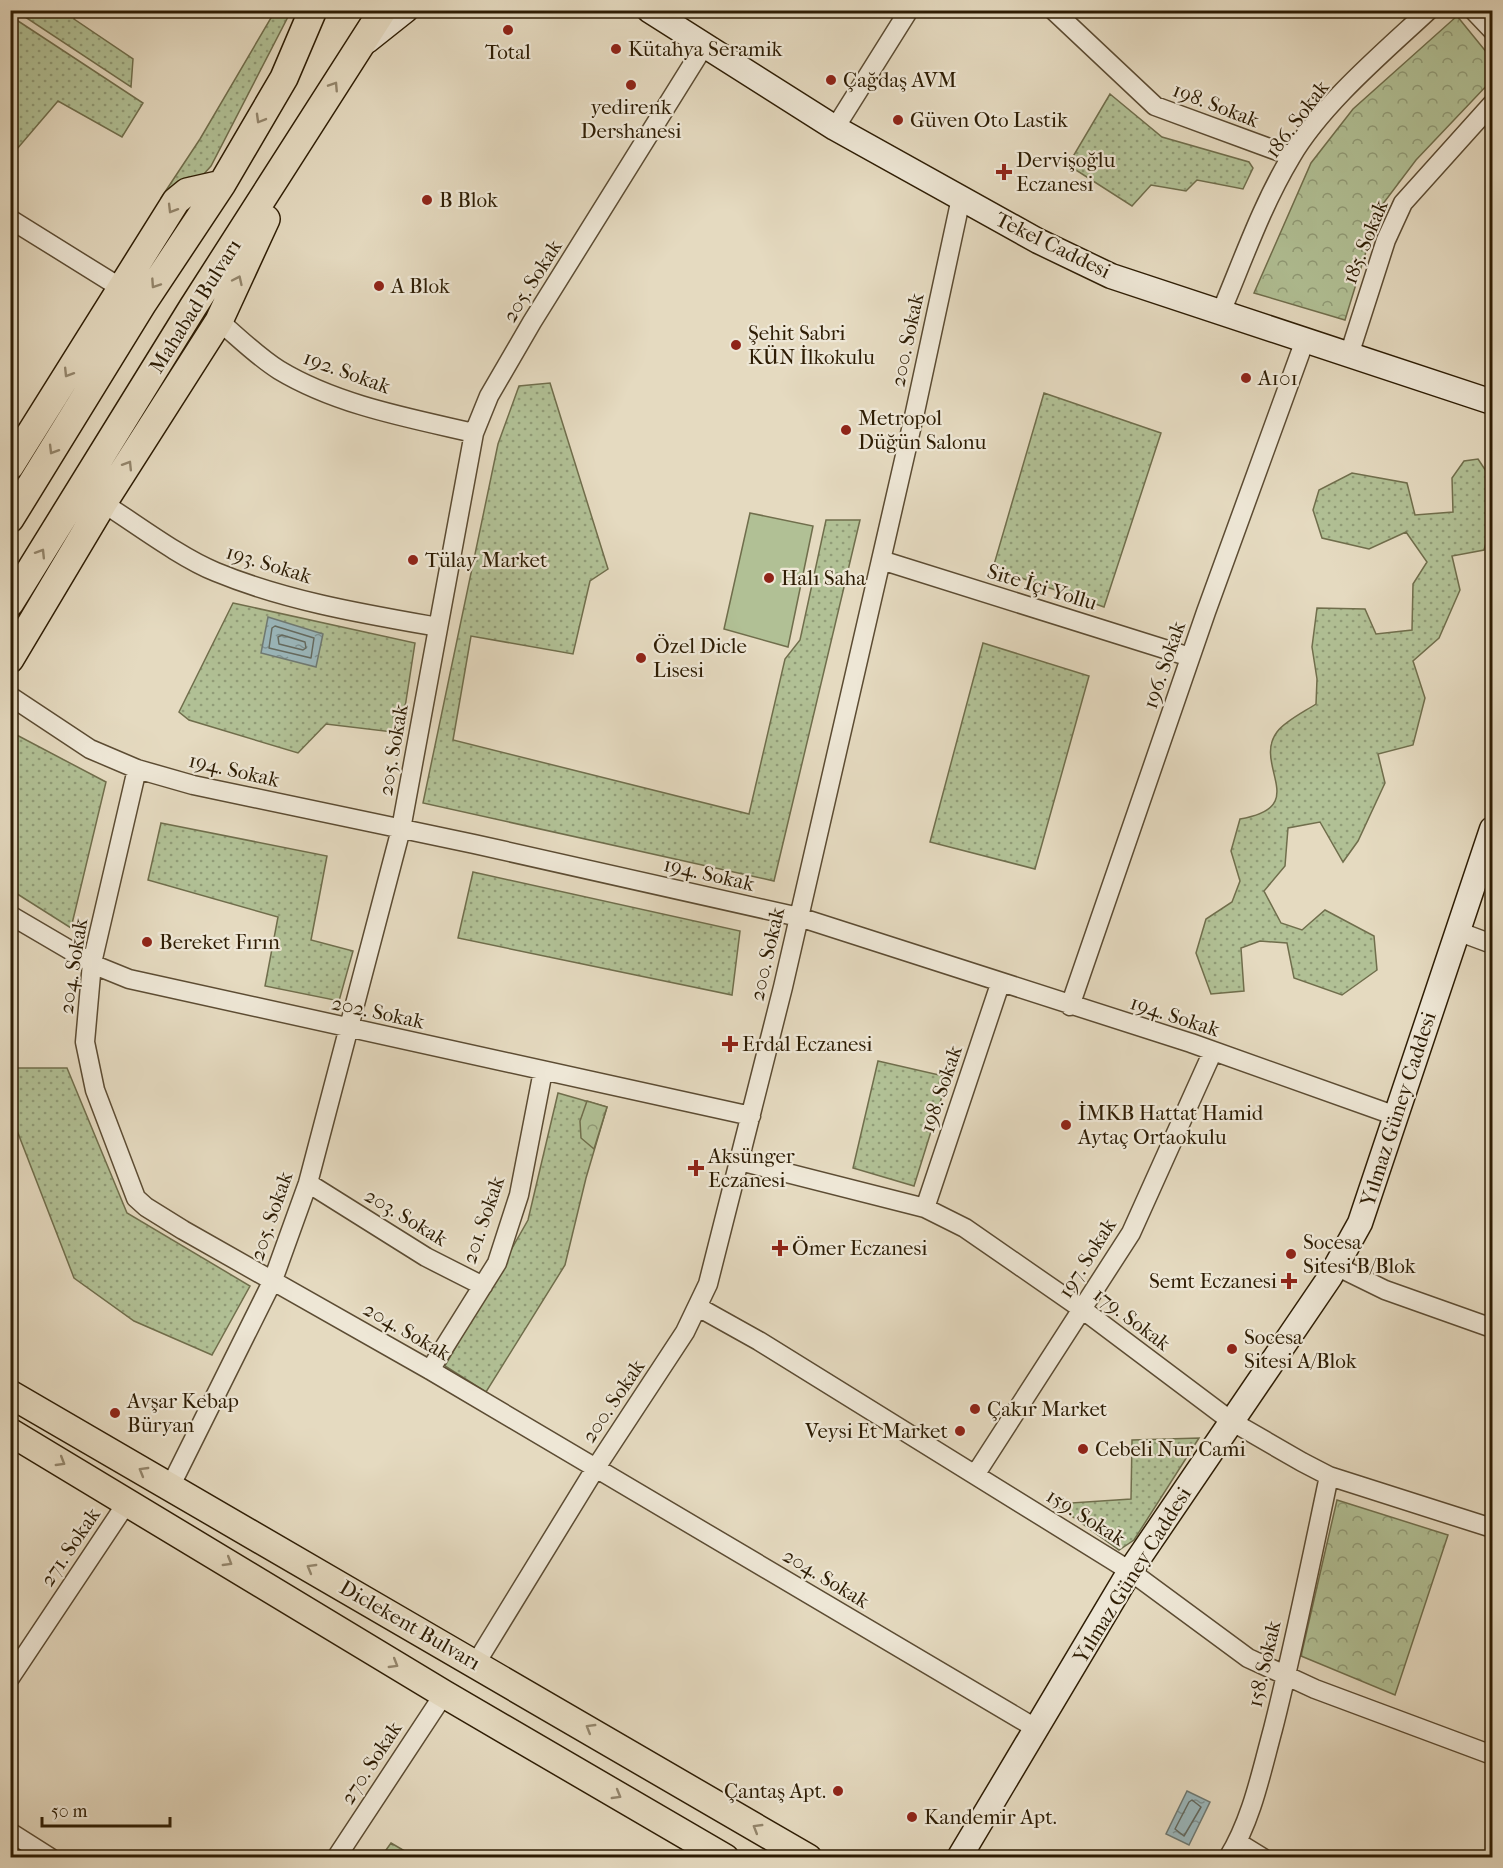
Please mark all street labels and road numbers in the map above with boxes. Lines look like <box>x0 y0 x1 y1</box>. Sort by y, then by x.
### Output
street label: 186. Sokak <box>1260 75 1334 162</box>
street label: 198. Sokak <box>1170 78 1263 132</box>
street label: 185. Sokak <box>1337 196 1393 287</box>
street label: Tekel Caddesi <box>992 207 1114 283</box>
street label: Mahabad Bulvarı <box>144 235 246 377</box>
street label: 205. Sokak <box>497 235 567 327</box>
street label: 200. Sokak <box>885 291 929 389</box>
street label: 192. Sokak <box>300 345 394 399</box>
street label: 193. Sokak <box>223 540 315 588</box>
street label: Site İçi Yollu <box>984 559 1100 615</box>
street label: 196. Sokak <box>1138 618 1190 712</box>
street label: 205. Sokak <box>373 702 413 798</box>
street label: 194. Sokak <box>186 748 282 792</box>
street label: 194. Sokak <box>661 852 757 896</box>
street label: 200. Sokak <box>745 905 789 1003</box>
street label: 204. Sokak <box>54 916 92 1015</box>
street label: 202. Sokak <box>329 990 427 1034</box>
street label: 194. Sokak <box>1127 990 1223 1042</box>
street label: Yılmaz Güney Caddesi <box>1355 1009 1441 1210</box>
street label: 198. Sokak <box>915 1042 967 1136</box>
street label: 205. Sokak <box>245 1168 297 1264</box>
street label: 201. Sokak <box>457 1173 509 1267</box>
street label: 203. Sokak <box>360 1183 452 1251</box>
street label: 197. Sokak <box>1053 1214 1121 1302</box>
street label: 179. Sokak <box>1089 1282 1175 1356</box>
street label: 204. Sokak <box>359 1297 455 1366</box>
street label: 200. Sokak <box>576 1355 650 1447</box>
street label: 159. Sokak <box>1042 1483 1130 1551</box>
street label: Yılmaz Güney Caddesi <box>1068 1483 1196 1668</box>
street label: 271. Sokak <box>35 1503 105 1591</box>
street label: 204. Sokak <box>779 1543 874 1613</box>
street label: Diclekent Bulvarı <box>335 1575 485 1675</box>
street label: 158. Sokak <box>1242 1618 1286 1710</box>
street label: 270. Sokak <box>335 1717 407 1809</box>

